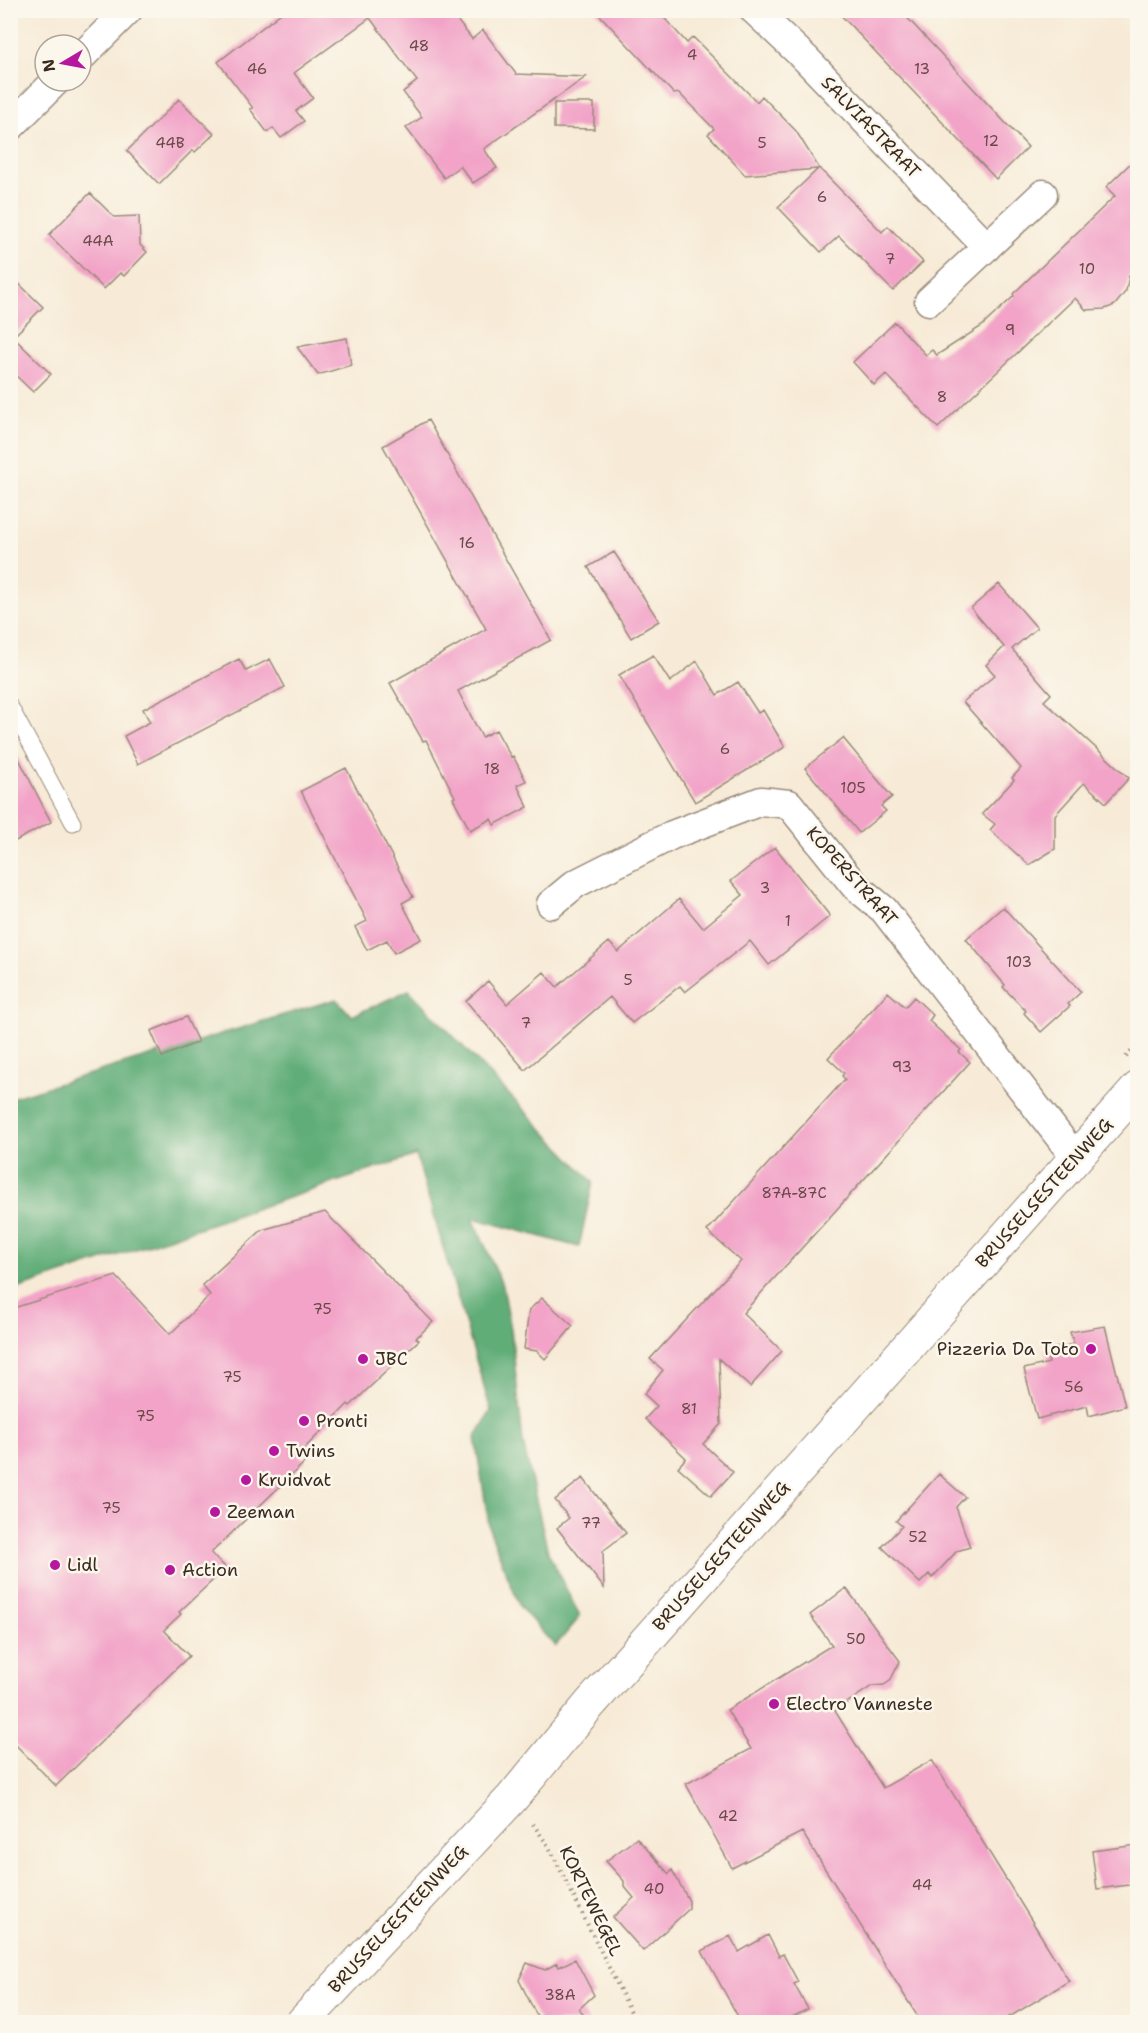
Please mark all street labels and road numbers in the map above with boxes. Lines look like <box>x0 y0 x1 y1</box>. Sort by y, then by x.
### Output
street label: SALVIASTRAAT <box>816 71 926 183</box>
street label: KOPERSTRAAT <box>801 821 903 931</box>
street label: BRUSSELSESTEENWEG <box>970 1112 1118 1273</box>
street label: BRUSSELSESTEENWEG <box>647 1475 795 1636</box>
street label: BRUSSELSESTEENWEG <box>323 1839 473 1998</box>
street label: KORTEWEGEL <box>554 1842 628 1960</box>

